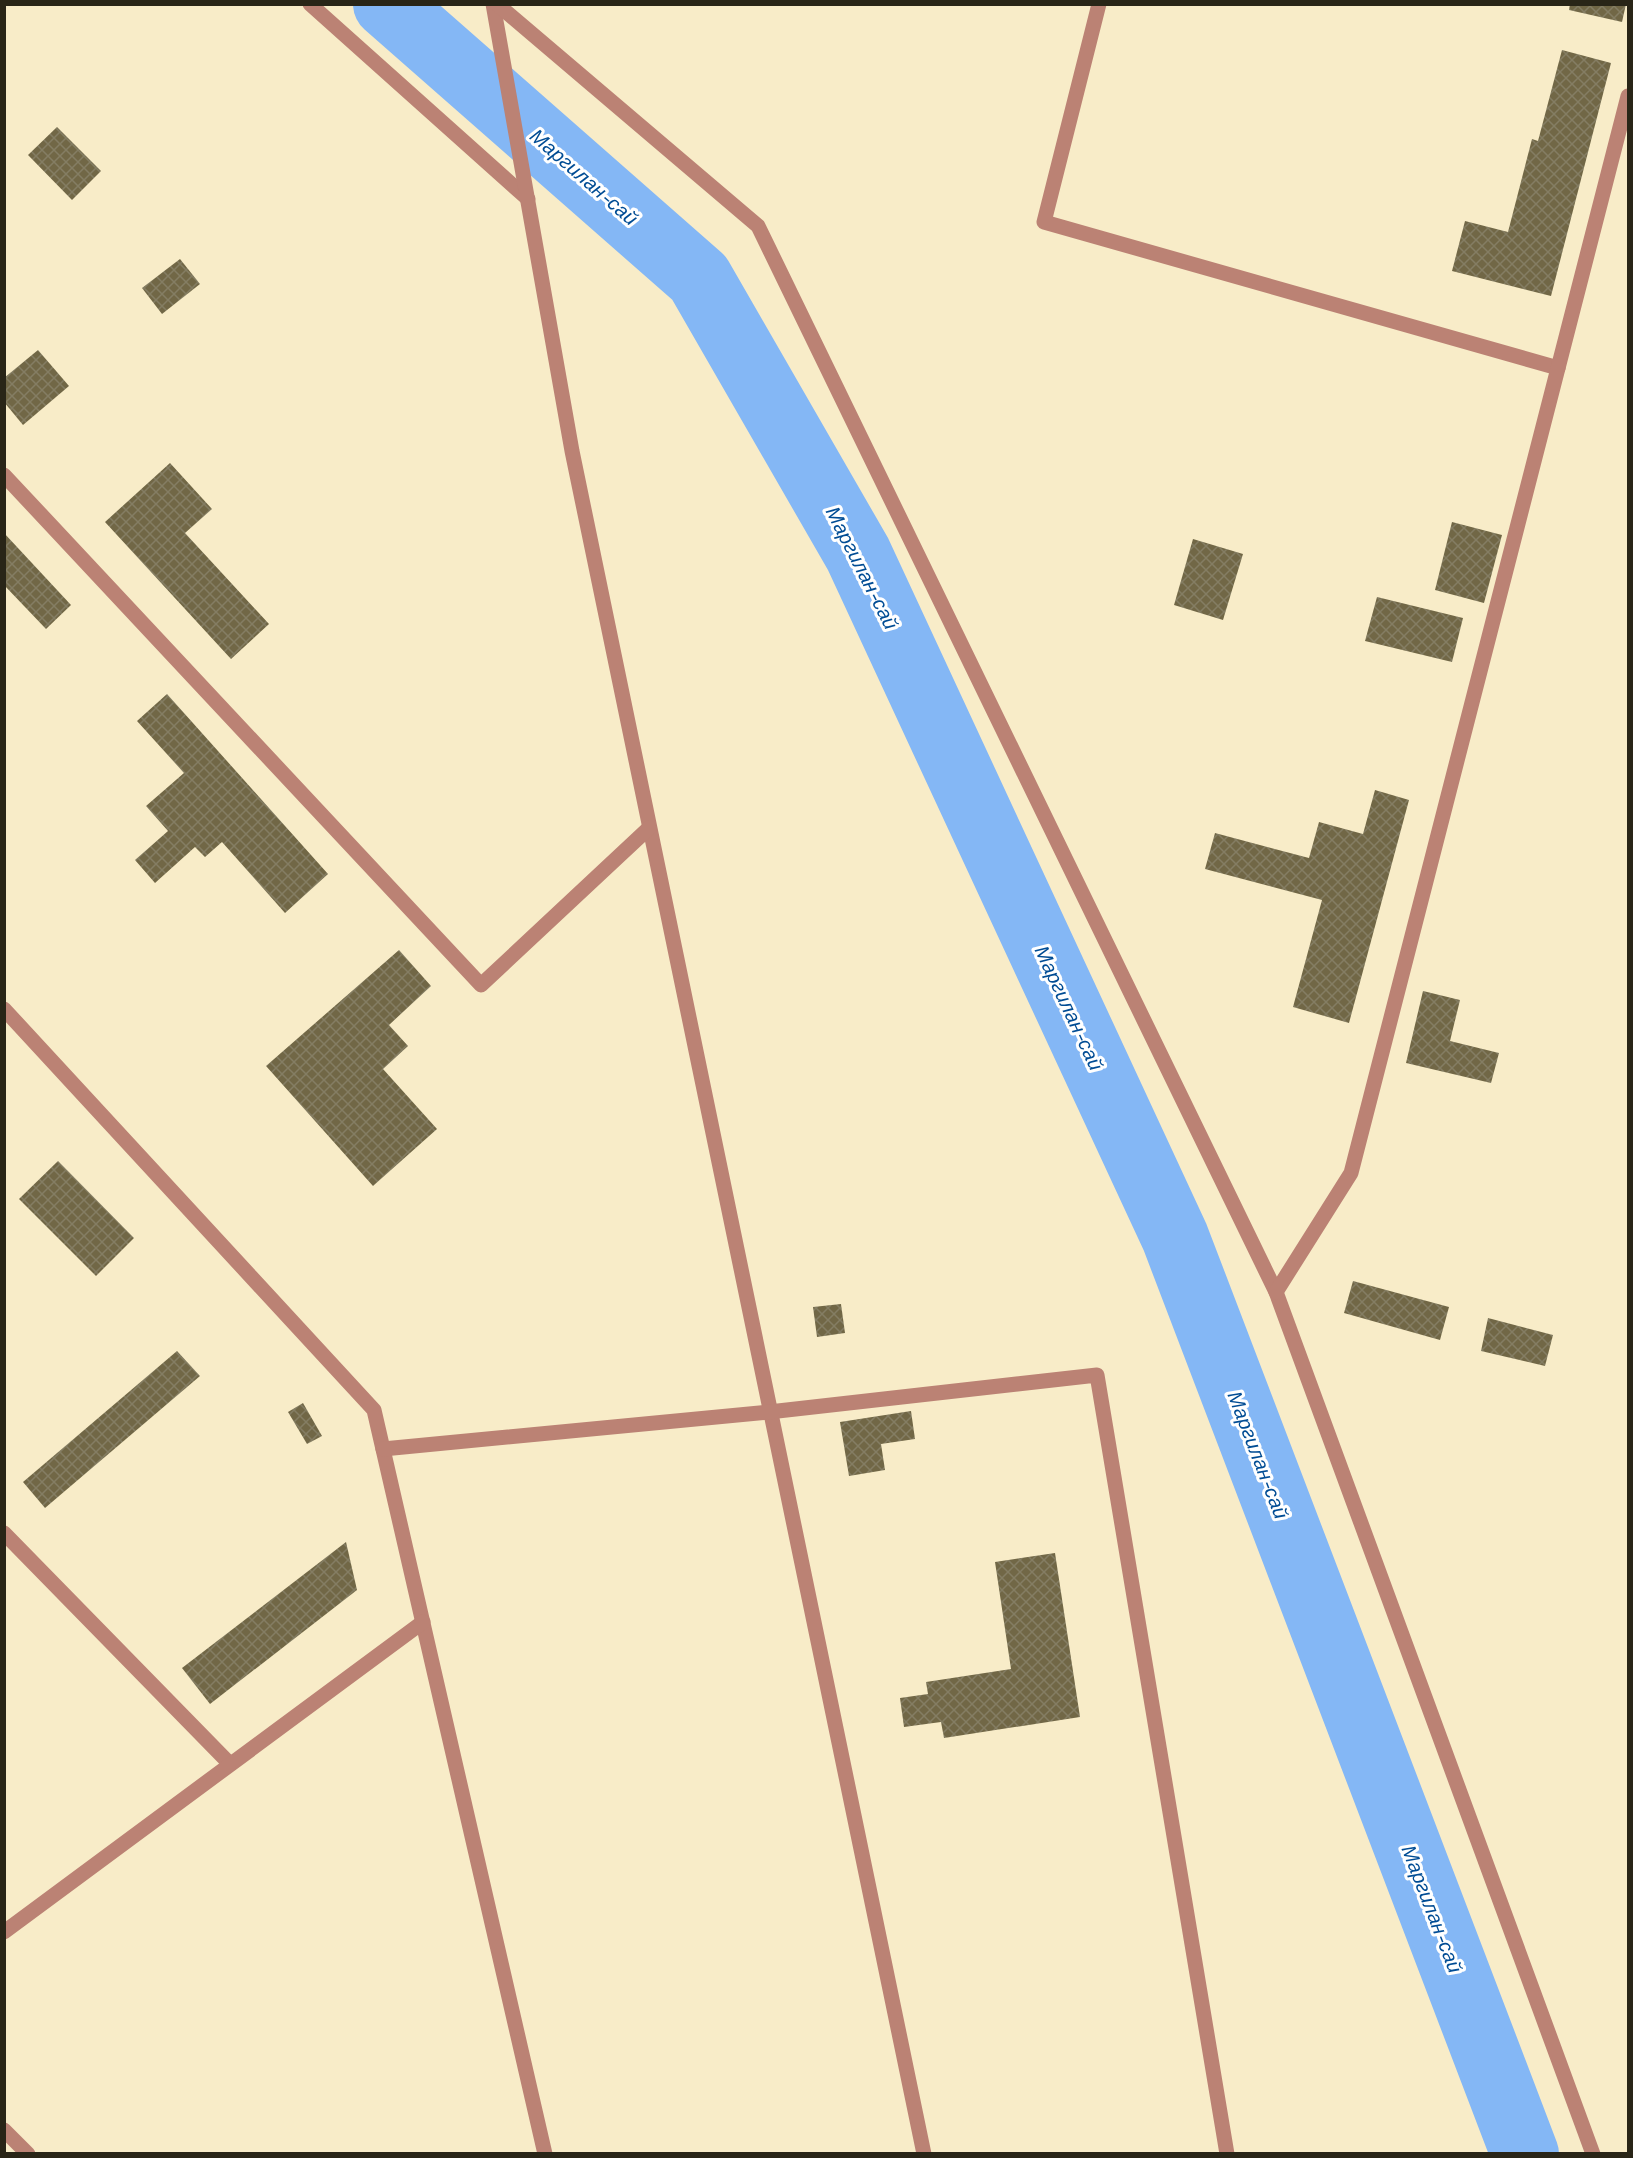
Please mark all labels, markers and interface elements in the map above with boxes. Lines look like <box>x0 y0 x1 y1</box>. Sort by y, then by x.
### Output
water label: Маргилан-сай <box>525 123 643 231</box>
water label: Маргилан-сай <box>820 502 904 634</box>
water label: Маргилан-сай <box>1029 941 1109 1075</box>
water label: Маргилан-сай <box>1222 1387 1294 1523</box>
water label: Маргилан-сай <box>1396 1841 1468 1977</box>

